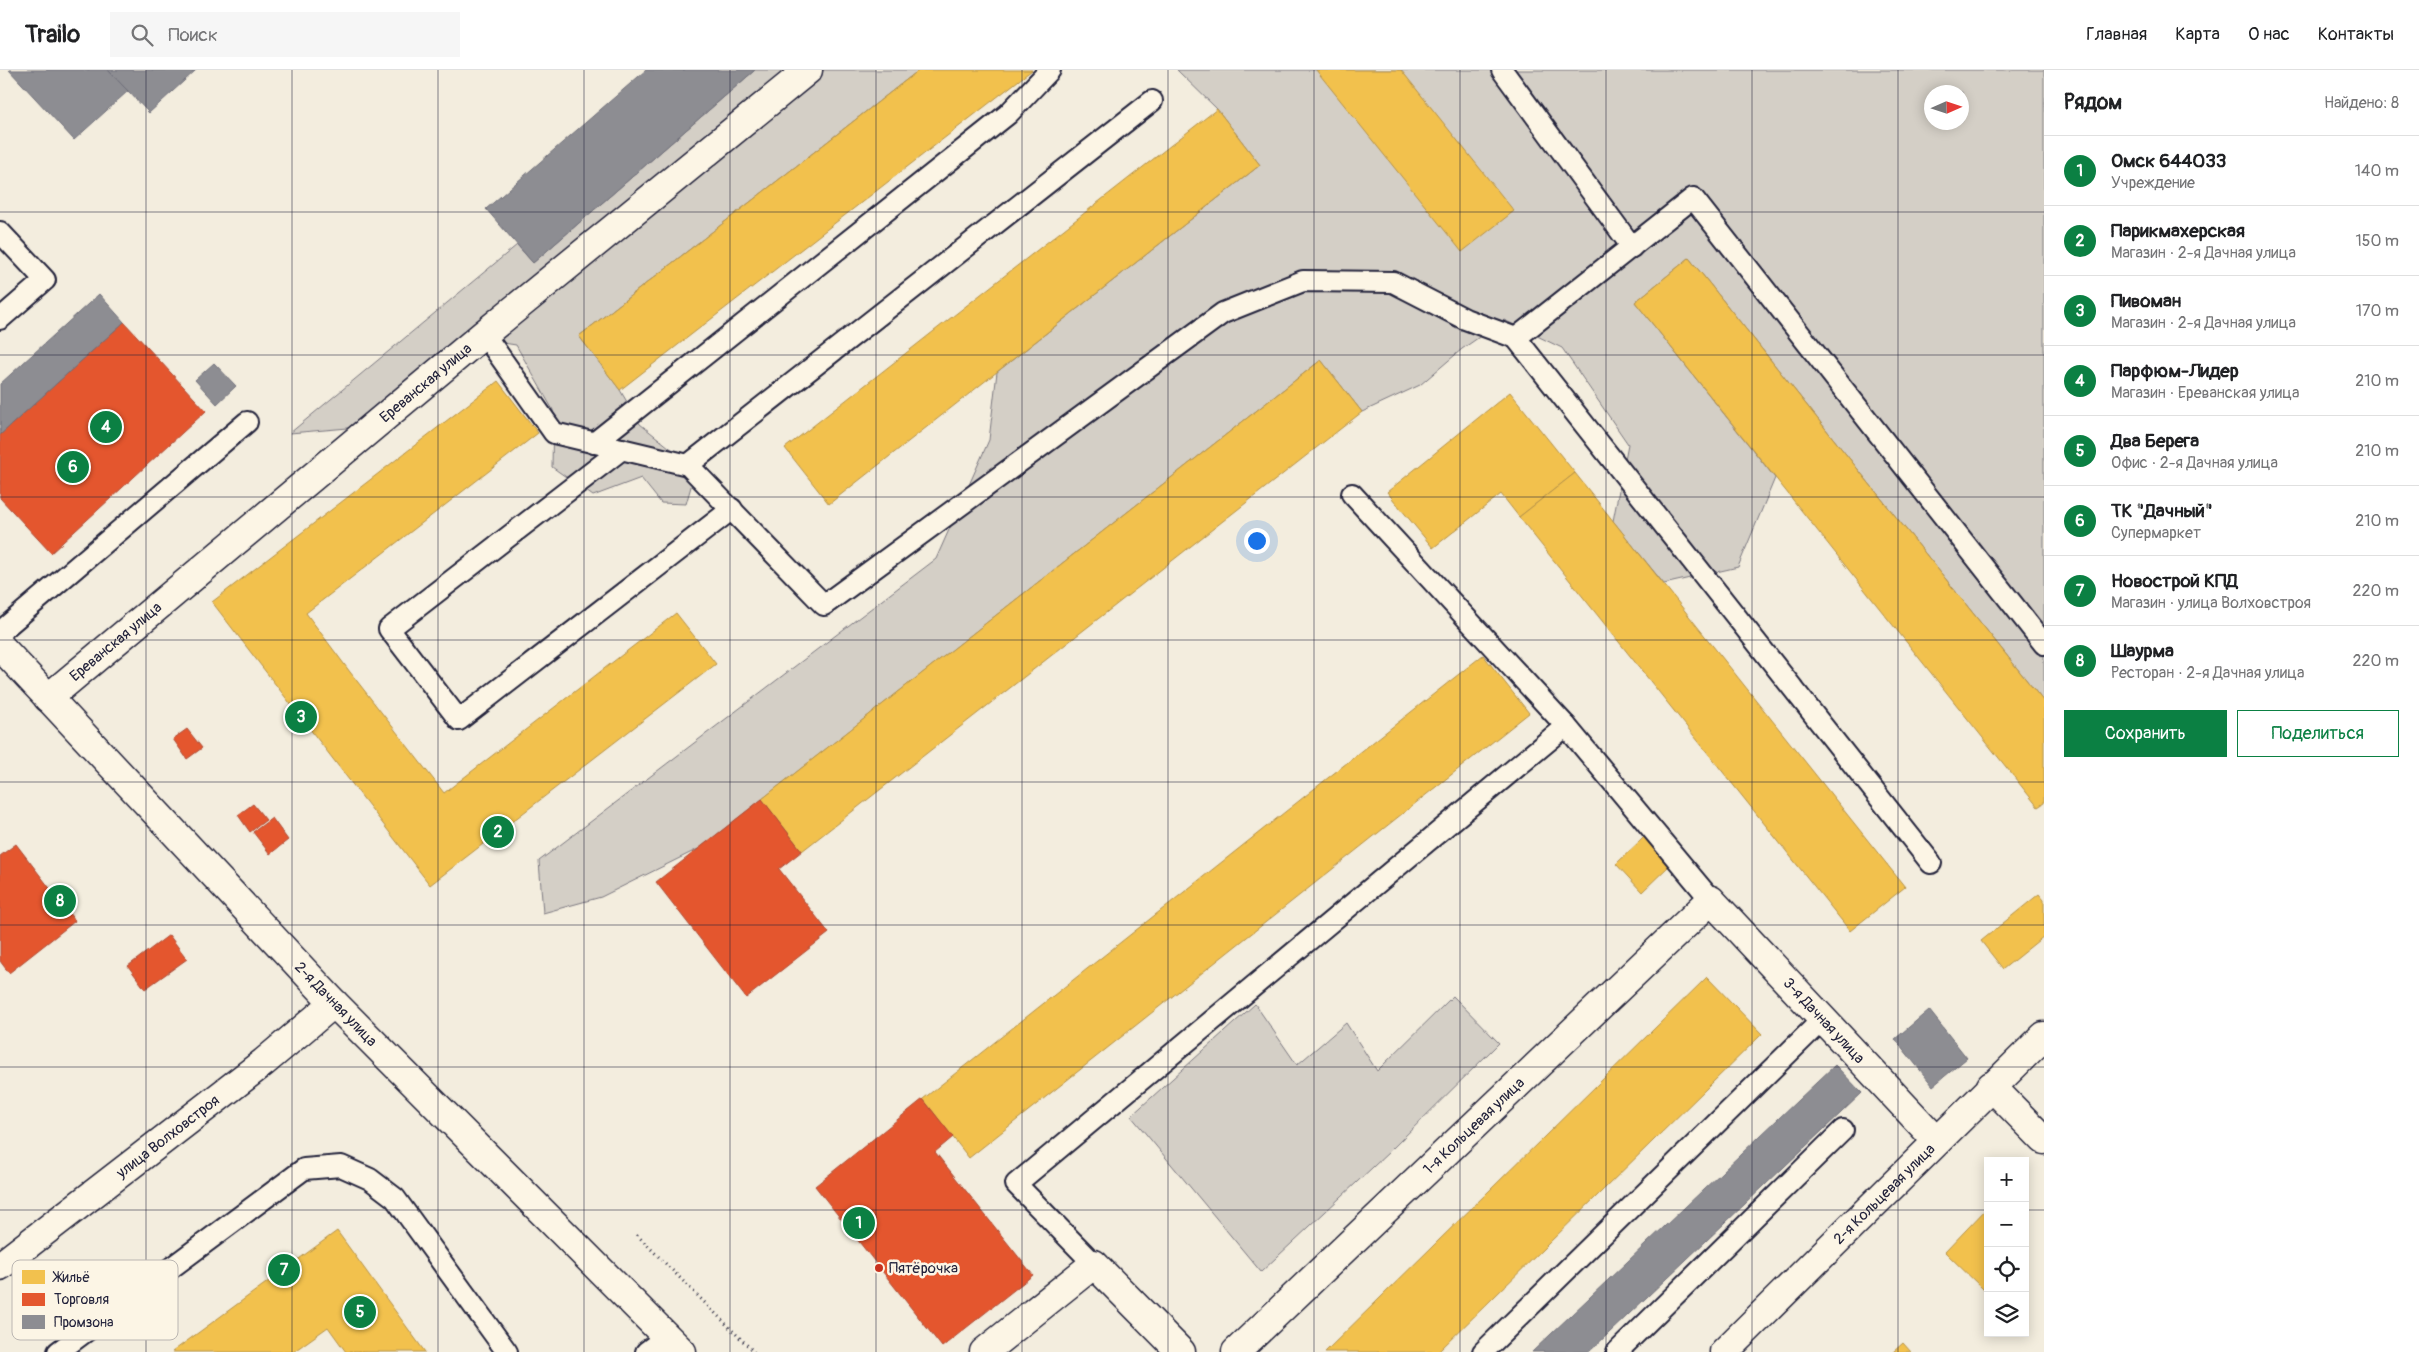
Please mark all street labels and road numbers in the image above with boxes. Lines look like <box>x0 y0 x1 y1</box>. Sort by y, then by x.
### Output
street label: Ереванская улица <box>376 339 476 427</box>
street label: Ереванская улица <box>66 598 166 686</box>
street label: 2-я Дачная улица <box>290 958 381 1051</box>
street label: 3-я Дачная улица <box>1779 974 1869 1068</box>
street label: 1-я Кольцевая улица <box>1419 1074 1529 1179</box>
street label: улица Волховстроя <box>112 1091 223 1183</box>
street label: 2-я Кольцевая улица <box>1830 1140 1939 1249</box>

